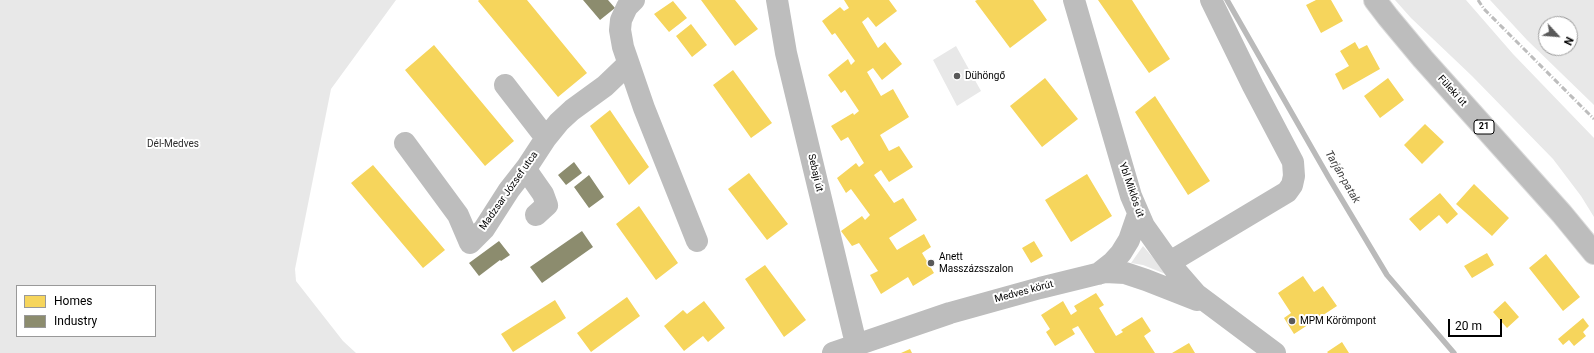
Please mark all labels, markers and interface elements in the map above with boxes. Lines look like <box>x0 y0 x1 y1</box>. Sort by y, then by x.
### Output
north arrow <box>1538 16 1578 56</box>
text: N <box>1561 35 1576 47</box>
place label: Dühöngő <box>965 70 1005 82</box>
marker: Dühöngő <box>952 71 962 81</box>
street label: Füleki út <box>1435 73 1469 109</box>
road number: 21 <box>1474 120 1494 134</box>
park label: Dél-Medves <box>147 138 199 150</box>
water label: Tarján-patak <box>1322 148 1362 206</box>
street label: Madzsar József utca <box>477 149 541 233</box>
street label: Sebaji út <box>805 153 825 193</box>
street label: Ybl Miklós út <box>1116 161 1146 219</box>
place label: Anett Masszázsszalon <box>939 251 1013 274</box>
marker: Anett Masszázsszalon <box>926 258 936 268</box>
street label: Medves körút <box>993 278 1055 306</box>
legend <box>16 285 156 337</box>
text: Homes <box>54 294 92 308</box>
scale bar <box>1450 311 1504 337</box>
text: Industry <box>54 314 97 328</box>
place label: MPM Körömpont <box>1300 315 1376 327</box>
marker: MPM Körömpont <box>1287 316 1297 326</box>
text: 20 m <box>1455 319 1482 333</box>

